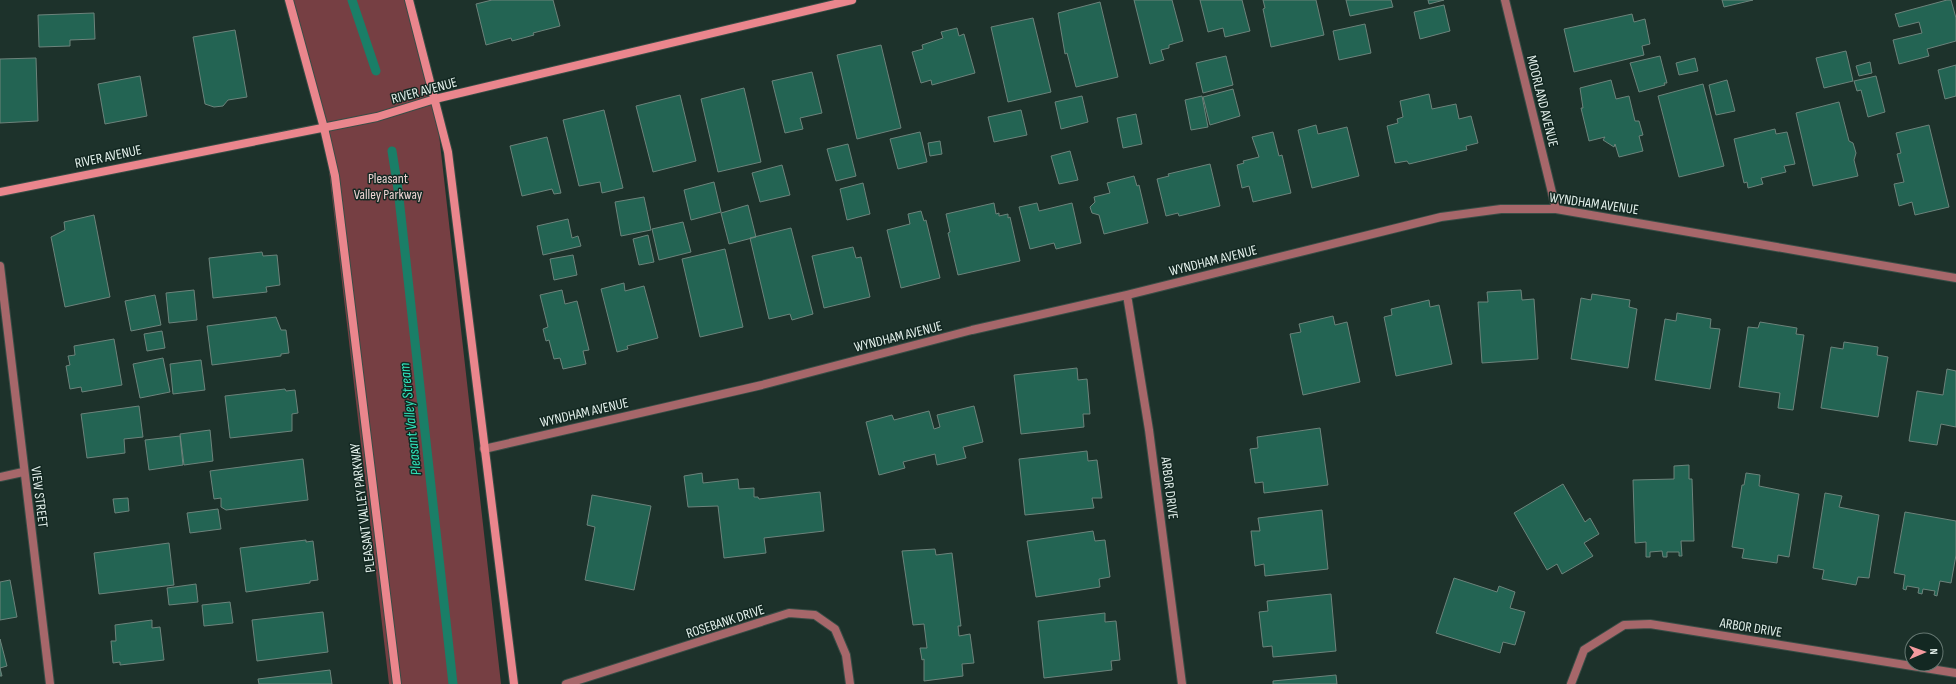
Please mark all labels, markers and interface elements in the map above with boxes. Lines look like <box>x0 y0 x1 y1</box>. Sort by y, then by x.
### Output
street label: MOORLAND AVENUE <box>1523 54 1562 149</box>
street label: RIVER AVENUE <box>389 73 459 107</box>
street label: RIVER AVENUE <box>73 141 143 172</box>
park label: Pleasant Valley Parkway <box>354 170 423 203</box>
street label: WYNDHAM AVENUE <box>1548 189 1640 218</box>
street label: WYNDHAM AVENUE <box>1167 241 1259 280</box>
street label: WYNDHAM AVENUE <box>852 317 944 356</box>
water label: Pleasant Valley Stream <box>395 361 426 476</box>
street label: WYNDHAM AVENUE <box>538 394 630 431</box>
street label: PLEASANT VALLEY PARKWAY <box>346 442 379 574</box>
street label: ARBOR DRIVE <box>1157 455 1182 520</box>
street label: VIEW STREET <box>27 465 52 529</box>
street label: ROSEBANK DRIVE <box>684 601 767 642</box>
street label: ARBOR DRIVE <box>1718 614 1783 641</box>
north arrow <box>1904 632 1944 672</box>
text: N <box>1927 649 1940 655</box>

